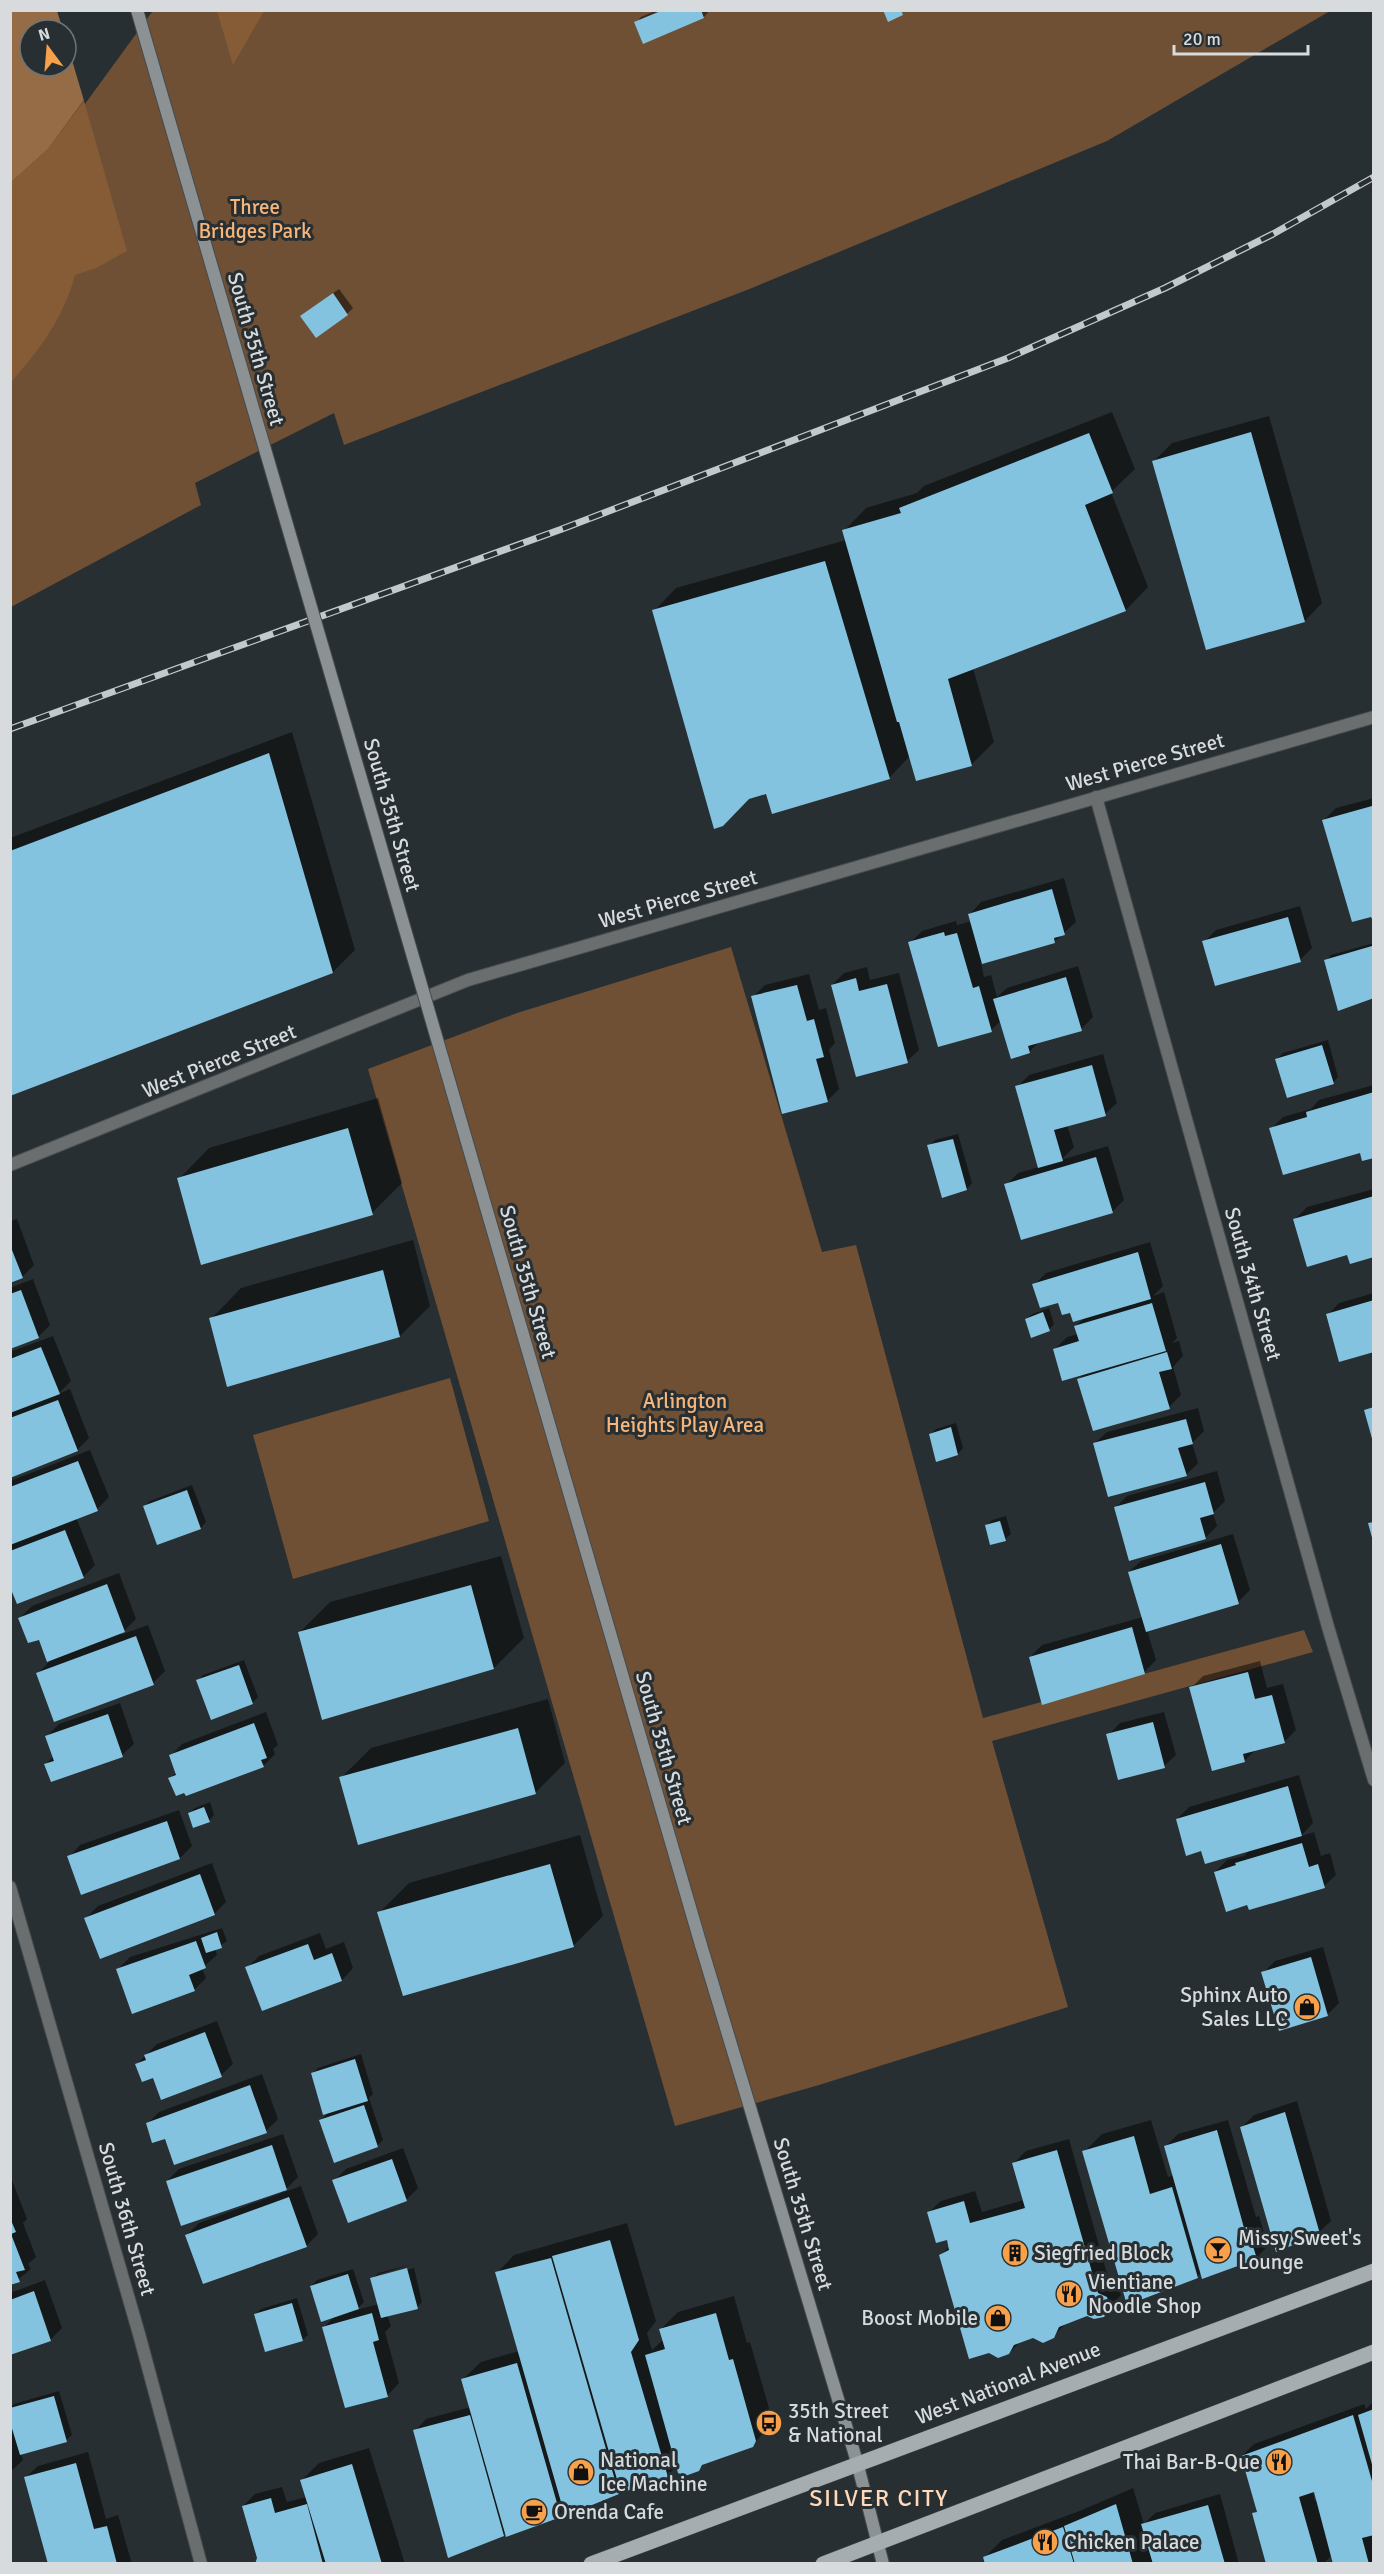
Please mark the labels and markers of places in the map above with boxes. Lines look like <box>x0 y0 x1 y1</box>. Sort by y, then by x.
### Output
place label: Sphinx Auto Sales LLC <box>1180 1982 1288 2032</box>
shop icon: Sphinx Auto Sales LLC <box>1292 1992 1322 2022</box>
place label: Missy Sweet's Lounge <box>1238 2225 1362 2275</box>
bar icon: Missy Sweet's Lounge <box>1203 2235 1233 2265</box>
building icon: Siegfried Block <box>1000 2238 1030 2268</box>
place label: Siegfried Block <box>1034 2240 1171 2266</box>
place label: Vientiane Noodle Shop <box>1088 2269 1201 2319</box>
restaurant icon: Vientiane Noodle Shop <box>1054 2279 1084 2309</box>
shop icon: Boost Mobile <box>983 2303 1013 2333</box>
place label: Boost Mobile <box>861 2305 978 2331</box>
place label: 35th Street & National <box>788 2398 889 2448</box>
bus stop icon: 35th Street & National <box>754 2408 784 2438</box>
place label: National Ice Machine <box>600 2447 708 2497</box>
restaurant icon: Thai Bar-B-Que <box>1264 2447 1294 2477</box>
place label: Thai Bar-B-Que <box>1123 2449 1260 2475</box>
shop icon: National Ice Machine <box>566 2457 596 2487</box>
cafe icon: Orenda Cafe <box>519 2497 549 2527</box>
place label: Orenda Cafe <box>554 2499 664 2525</box>
restaurant icon: Chicken Palace <box>1030 2527 1060 2557</box>
place label: Chicken Palace <box>1064 2529 1200 2555</box>

